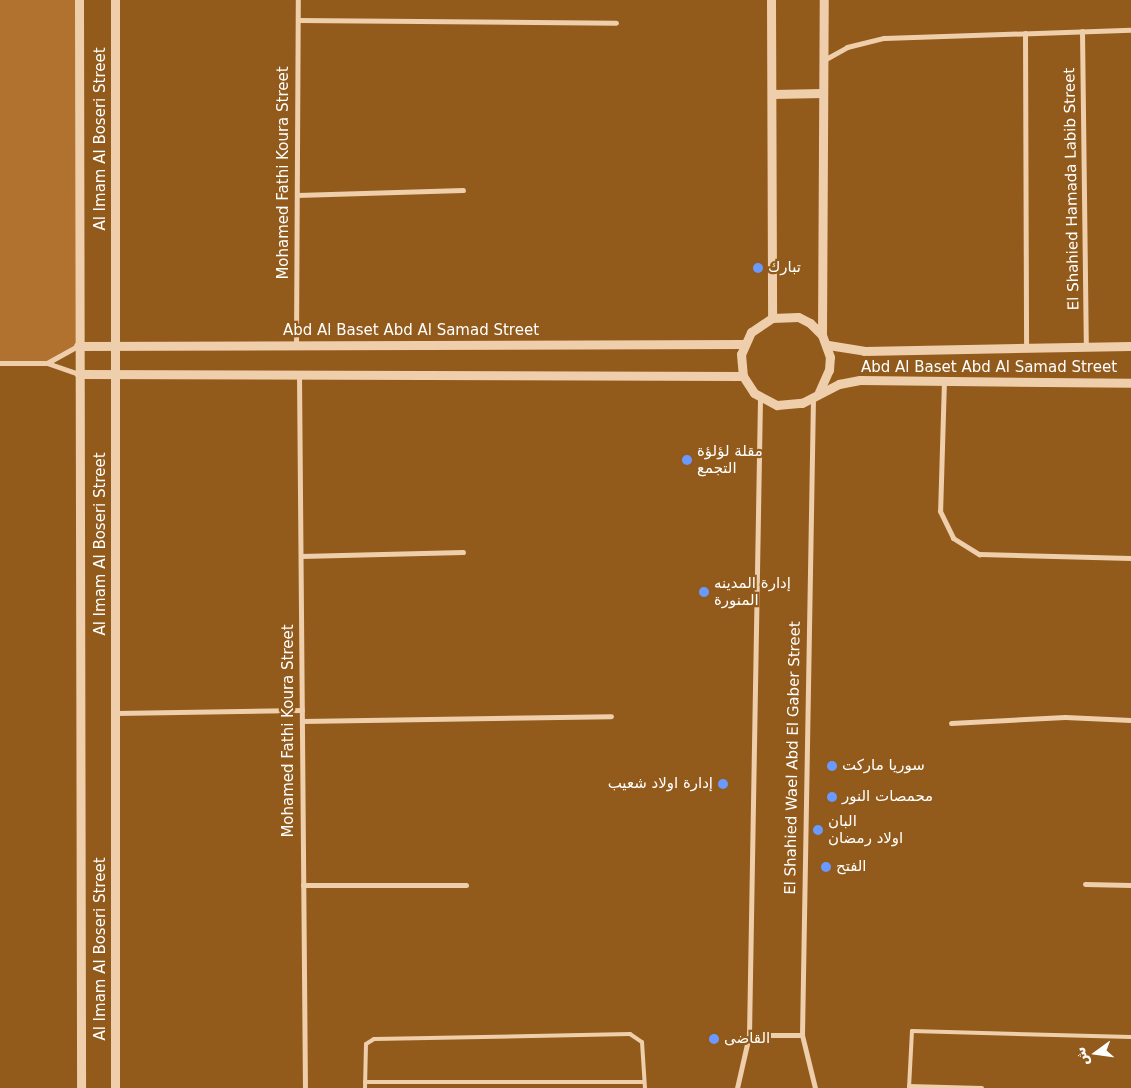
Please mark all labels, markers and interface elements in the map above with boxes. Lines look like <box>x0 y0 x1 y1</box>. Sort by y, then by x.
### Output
street label: Al Imam Al Boseri Street <box>92 47 110 231</box>
street label: Mohamed Fathi Koura Street <box>275 66 293 280</box>
street label: El Shahied Hamada Labib Street <box>1061 68 1083 310</box>
place label: تبارك <box>768 259 801 277</box>
marker: تبارك <box>752 262 764 274</box>
street label: Abd Al Baset Abd Al Samad Street <box>283 322 539 340</box>
street label: Abd Al Baset Abd Al Samad Street <box>861 359 1117 377</box>
place label: مقلة لؤلؤة التجمع <box>697 442 763 477</box>
street label: Al Imam Al Boseri Street <box>92 452 110 636</box>
marker: مقلة لؤلؤة التجمع <box>681 454 693 466</box>
place label: إدارة المدينه المنورة <box>714 574 791 609</box>
marker: إدارة المدينه المنورة <box>698 586 710 598</box>
street label: El Shahied Wael Abd El Gaber Street <box>782 621 804 895</box>
street label: Mohamed Fathi Koura Street <box>280 624 298 838</box>
place label: سوريا ماركت <box>842 757 925 775</box>
marker: سوريا ماركت <box>826 760 838 772</box>
place label: إدارة اولاد شعيب <box>608 775 713 793</box>
marker: إدارة اولاد شعيب <box>717 778 729 790</box>
place label: محمصات النور <box>842 788 933 806</box>
marker: محمصات النور <box>826 791 838 803</box>
place label: البان اولاد رمضان <box>828 812 903 847</box>
marker: البان اولاد رمضان <box>812 824 824 836</box>
street label: Al Imam Al Boseri Street <box>92 857 110 1041</box>
place label: الفتح <box>836 858 867 876</box>
marker: الفتح <box>820 861 832 873</box>
north arrow <box>1071 1028 1121 1078</box>
place label: القاضى <box>724 1030 770 1048</box>
marker: القاضى <box>708 1033 720 1045</box>
text: ش <box>1071 1045 1092 1068</box>

